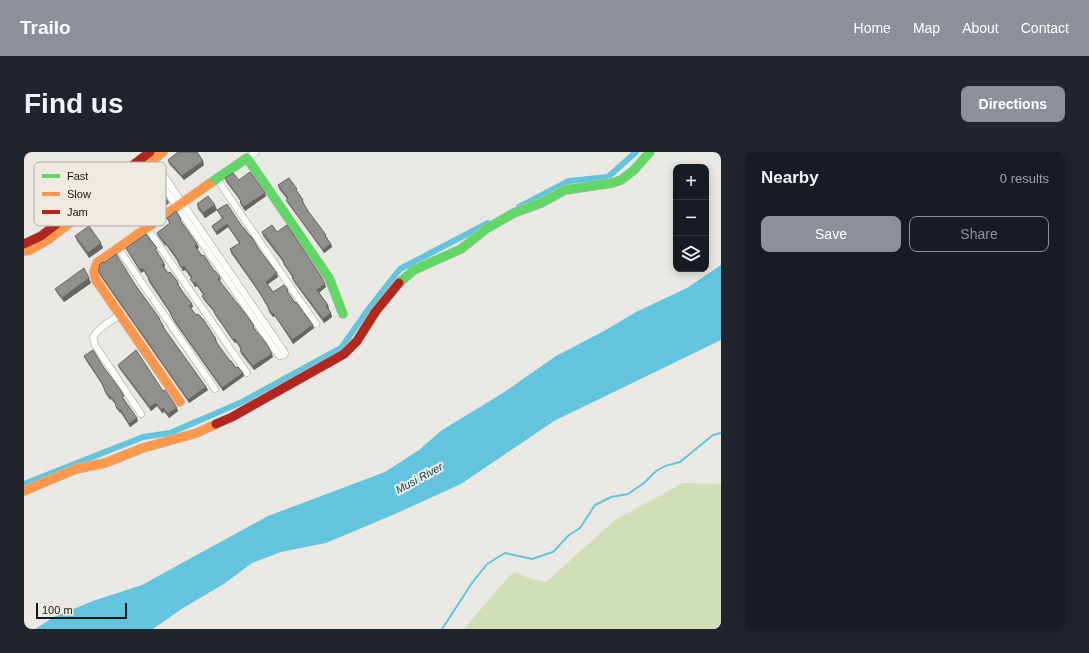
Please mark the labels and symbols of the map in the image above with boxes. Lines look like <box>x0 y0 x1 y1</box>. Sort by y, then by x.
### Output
legend <box>34 162 166 226</box>
text: Fast <box>67 170 88 182</box>
text: Slow <box>67 188 91 200</box>
text: Jam <box>67 206 88 218</box>
water label: Musi River <box>393 460 446 496</box>
scale bar <box>36 601 127 620</box>

